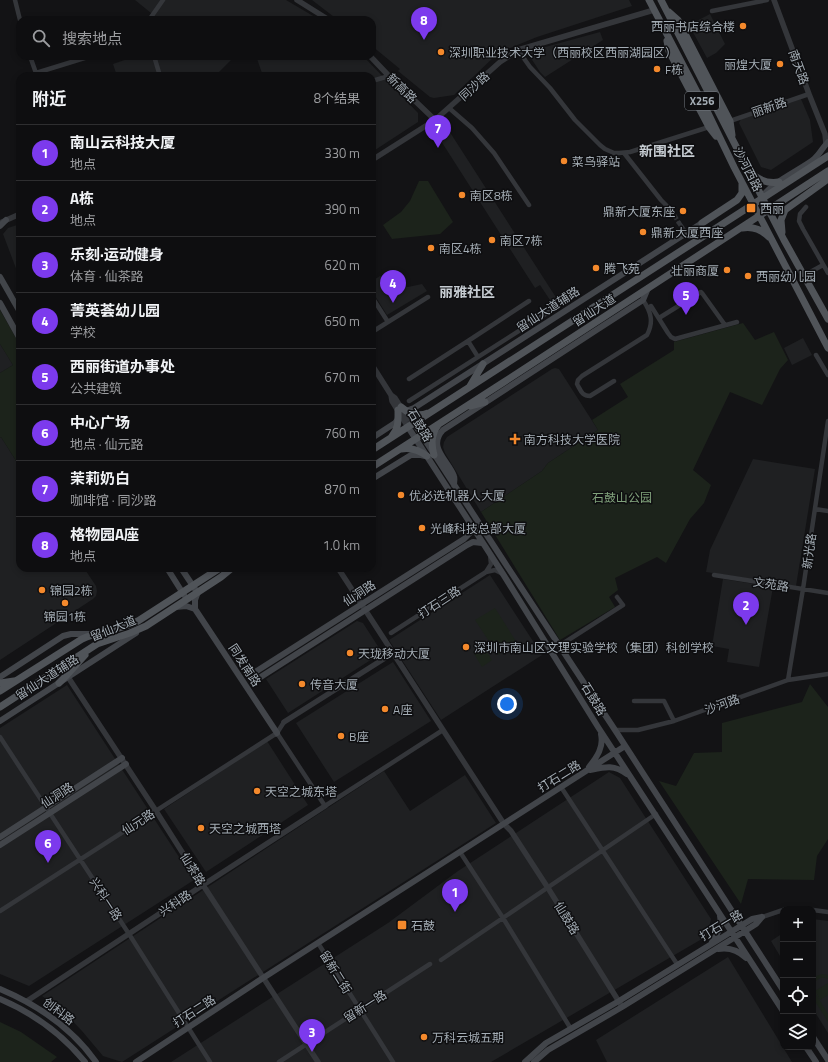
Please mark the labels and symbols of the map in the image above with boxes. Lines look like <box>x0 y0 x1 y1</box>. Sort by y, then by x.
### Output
pin: 8 <box>411 7 437 40</box>
place label: 西丽书店综合楼 <box>651 17 735 36</box>
marker: 西丽书店综合楼 <box>738 21 748 31</box>
place label: 深圳职业技术大学（西丽校区西丽湖园区） <box>449 43 677 62</box>
marker: 深圳职业技术大学（西丽校区西丽湖园区） <box>436 47 446 57</box>
street label: 南天路 <box>784 47 814 87</box>
place label: 丽煌大厦 <box>724 55 772 74</box>
marker: 丽煌大厦 <box>775 59 785 69</box>
place label: F栋 <box>665 60 683 79</box>
marker: F栋 <box>652 64 662 74</box>
street label: 同沙路 <box>454 67 494 105</box>
street label: 新高路 <box>382 69 422 107</box>
road number: X256 <box>685 92 719 110</box>
street label: 丽新路 <box>749 92 789 122</box>
pin: 7 <box>425 115 451 148</box>
district label: 新围社区 <box>639 140 695 161</box>
street label: 沙河西路 <box>729 143 767 195</box>
place label: 菜鸟驿站 <box>572 152 620 171</box>
marker: 菜鸟驿站 <box>559 156 569 166</box>
place label: 南区8栋 <box>470 186 513 205</box>
marker: 南区8栋 <box>457 190 467 200</box>
place label: 西丽 <box>760 199 784 218</box>
place label: 鼎新大厦东座 <box>603 202 675 221</box>
marker: 西丽 <box>745 202 757 214</box>
marker: 鼎新大厦东座 <box>678 206 688 216</box>
place label: 鼎新大厦西座 <box>651 223 723 242</box>
marker: 鼎新大厦西座 <box>638 227 648 237</box>
place label: 南区7栋 <box>500 231 543 250</box>
marker: 南区7栋 <box>487 235 497 245</box>
place label: 南区4栋 <box>439 239 482 258</box>
marker: 南区4栋 <box>426 243 436 253</box>
place label: 腾飞苑 <box>604 259 640 278</box>
place label: 壮丽商厦 <box>671 261 719 280</box>
marker: 腾飞苑 <box>591 263 601 273</box>
marker: 壮丽商厦 <box>722 265 732 275</box>
place label: 西丽幼儿园 <box>756 267 816 286</box>
pin: 4 <box>380 270 406 303</box>
marker: 西丽幼儿园 <box>743 271 753 281</box>
district label: 丽雅社区 <box>439 281 495 302</box>
street label: 留仙大道辅路 <box>513 281 583 337</box>
pin: 5 <box>673 282 699 315</box>
street label: 留仙大道 <box>569 289 619 331</box>
street label: 石鼓路 <box>402 405 438 445</box>
place label: 南方科技大学医院 <box>524 430 620 449</box>
marker: 南方科技大学医院 <box>509 433 521 445</box>
place label: 优必选机器人大厦 <box>409 486 505 505</box>
park label: 石鼓山公园 <box>592 488 652 507</box>
marker: 优必选机器人大厦 <box>396 490 406 500</box>
place label: 光峰科技总部大厦 <box>430 519 526 538</box>
marker: 光峰科技总部大厦 <box>417 523 427 533</box>
street label: 新光路 <box>797 532 821 570</box>
street label: 文苑路 <box>752 572 790 596</box>
street label: 仙洞路 <box>339 575 379 611</box>
place label: 锦园2栋 <box>50 581 93 600</box>
street label: 打石三路 <box>414 581 464 623</box>
marker: 锦园2栋 <box>37 585 47 595</box>
pin: 2 <box>733 592 759 625</box>
marker: 锦园1栋 <box>60 598 70 608</box>
place label: 锦园1栋 <box>44 607 86 626</box>
street label: 留仙大道 <box>87 610 139 646</box>
place label: 深圳市南山区文理实验学校（集团）科创学校 <box>474 638 714 657</box>
street label: 同发南路 <box>224 640 266 690</box>
marker: 深圳市南山区文理实验学校（集团）科创学校 <box>461 642 471 652</box>
place label: 天珑移动大厦 <box>358 644 430 663</box>
marker: 天珑移动大厦 <box>345 648 355 658</box>
street label: 留仙大道辅路 <box>12 649 82 705</box>
place label: 传音大厦 <box>310 675 358 694</box>
marker: 传音大厦 <box>297 679 307 689</box>
street label: 石鼓路 <box>576 679 612 719</box>
street label: 沙河路 <box>702 689 742 719</box>
your location <box>497 694 517 714</box>
place label: A座 <box>393 700 412 719</box>
marker: A座 <box>380 704 390 714</box>
place label: B座 <box>349 727 368 746</box>
marker: B座 <box>336 731 346 741</box>
street label: 打石二路 <box>534 755 584 797</box>
street label: 仙洞路 <box>37 777 77 813</box>
place label: 天空之城东塔 <box>265 782 337 801</box>
marker: 天空之城东塔 <box>252 786 262 796</box>
street label: 仙元路 <box>118 804 158 840</box>
place label: 天空之城西塔 <box>209 819 281 838</box>
marker: 天空之城西塔 <box>196 823 206 833</box>
pin: 6 <box>35 830 61 863</box>
street label: 仙茶路 <box>175 849 211 889</box>
street label: 兴科一路 <box>85 874 127 924</box>
pin: 1 <box>442 879 468 912</box>
street label: 兴科路 <box>155 885 195 921</box>
street label: 仙鼓路 <box>549 898 585 938</box>
street label: 打石一路 <box>696 904 746 946</box>
place label: 石鼓 <box>411 916 435 935</box>
marker: 石鼓 <box>396 919 408 931</box>
street label: 留新二街 <box>315 947 357 997</box>
street label: 留新一路 <box>340 985 390 1027</box>
street label: 打石二路 <box>169 990 219 1032</box>
street label: 创科路 <box>39 993 79 1029</box>
pin: 3 <box>299 1019 325 1052</box>
place label: 万科云城五期 <box>432 1028 504 1047</box>
marker: 万科云城五期 <box>419 1032 429 1042</box>

